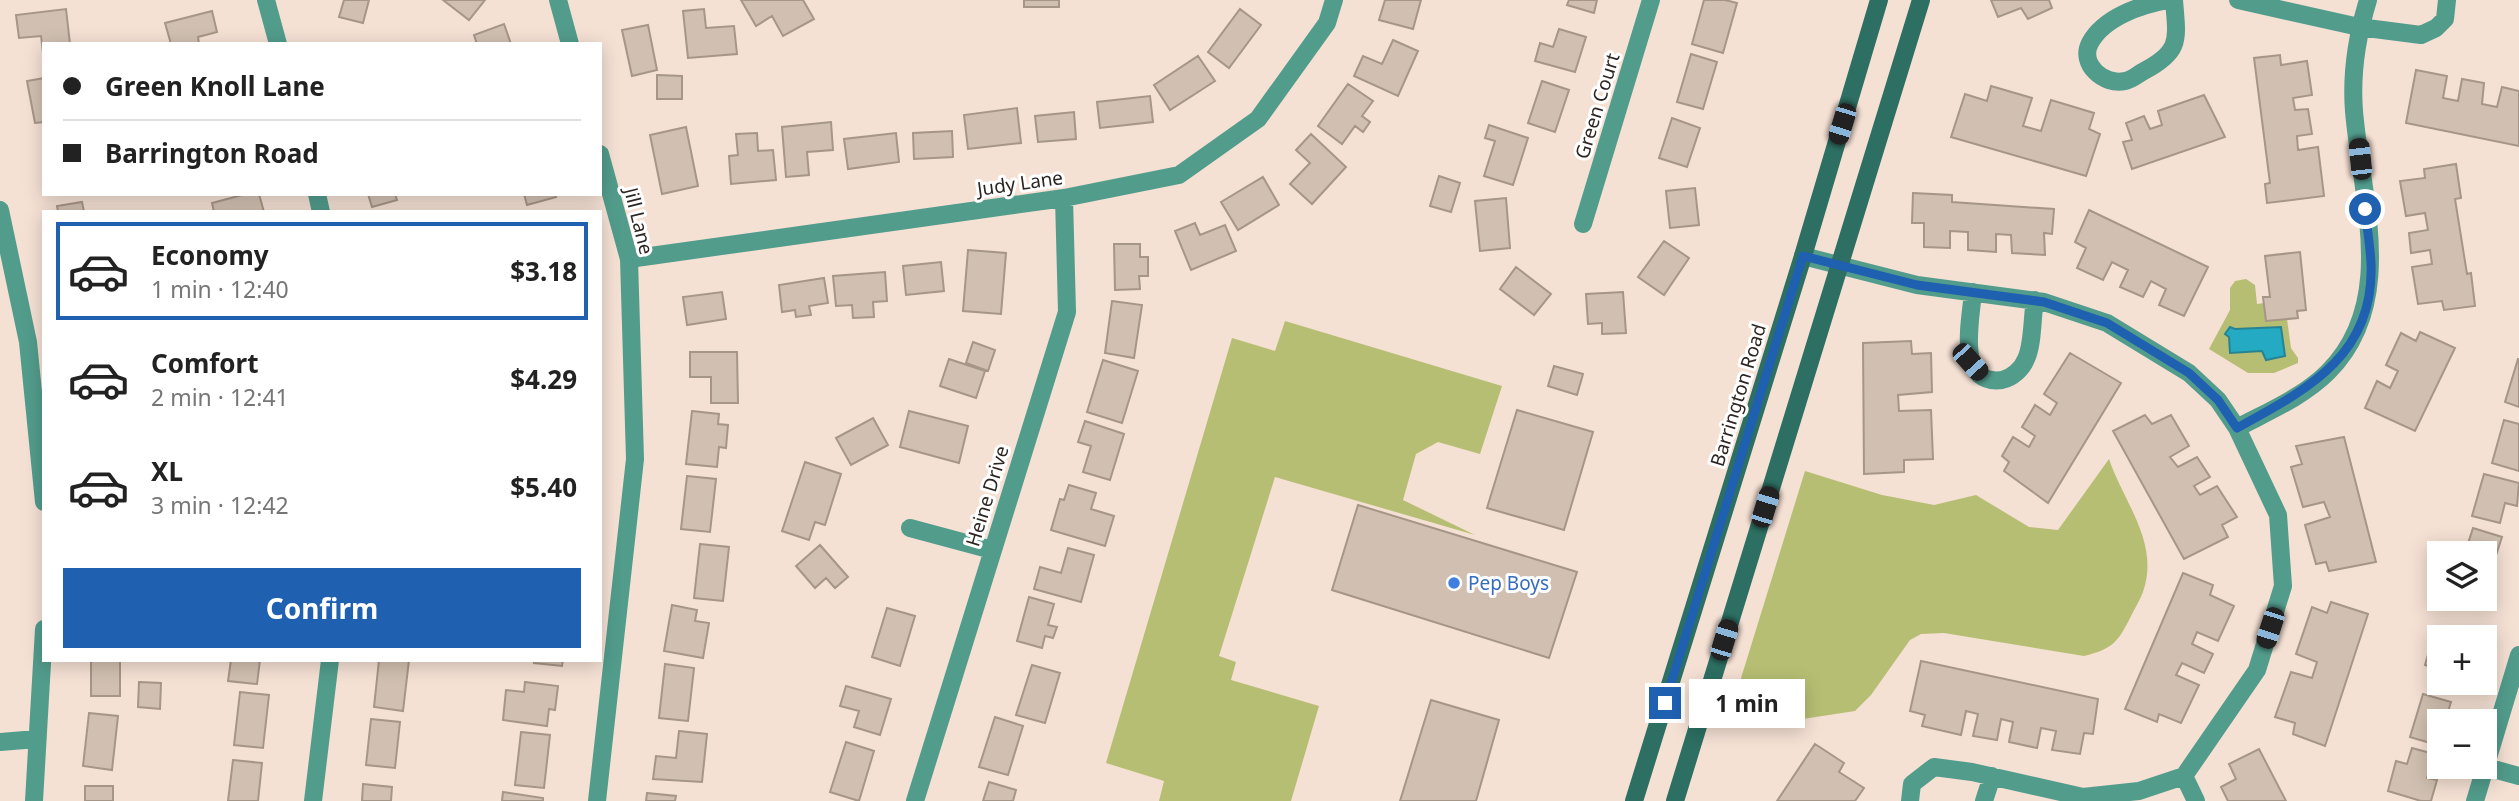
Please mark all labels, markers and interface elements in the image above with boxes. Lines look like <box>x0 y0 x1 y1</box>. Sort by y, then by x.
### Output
street label: Green Court <box>1569 50 1625 162</box>
text: Green Knoll Lane <box>105 68 325 104</box>
car <box>1826 101 1859 147</box>
text: Barrington Road <box>105 135 319 171</box>
car <box>2348 137 2373 181</box>
street label: Judy Lane <box>973 164 1065 202</box>
street label: Jill Lane <box>618 183 660 257</box>
route start <box>2349 193 2381 225</box>
text: Economy <box>151 237 269 273</box>
icon: car <box>67 240 130 303</box>
text: $3.18 <box>510 253 577 289</box>
text: 1 min · 12:40 <box>151 273 289 305</box>
street label: Barrington Road <box>1704 321 1772 469</box>
car <box>1949 339 1992 385</box>
text: Comfort <box>151 345 259 381</box>
icon: car <box>67 348 130 411</box>
text: $4.29 <box>510 361 577 397</box>
text: 2 min · 12:41 <box>151 381 289 413</box>
street label: Heine Drive <box>959 442 1015 550</box>
text: XL <box>151 453 183 489</box>
icon: car <box>67 456 130 519</box>
text: $5.40 <box>510 469 577 505</box>
car <box>1749 484 1782 530</box>
text: 3 min · 12:42 <box>151 489 289 521</box>
map controls <box>2427 541 2497 779</box>
button: layers <box>2427 541 2497 611</box>
button: Confirm <box>63 568 581 648</box>
place label: Pep Boys <box>1468 570 1549 596</box>
marker: Pep Boys <box>1446 575 1462 591</box>
car <box>2254 605 2287 651</box>
car <box>1708 617 1741 663</box>
button: + <box>2427 625 2497 695</box>
callout: 1 min <box>1690 678 1805 728</box>
route end <box>1649 687 1681 719</box>
text: 1 min <box>1715 687 1779 719</box>
button: − <box>2427 709 2497 779</box>

